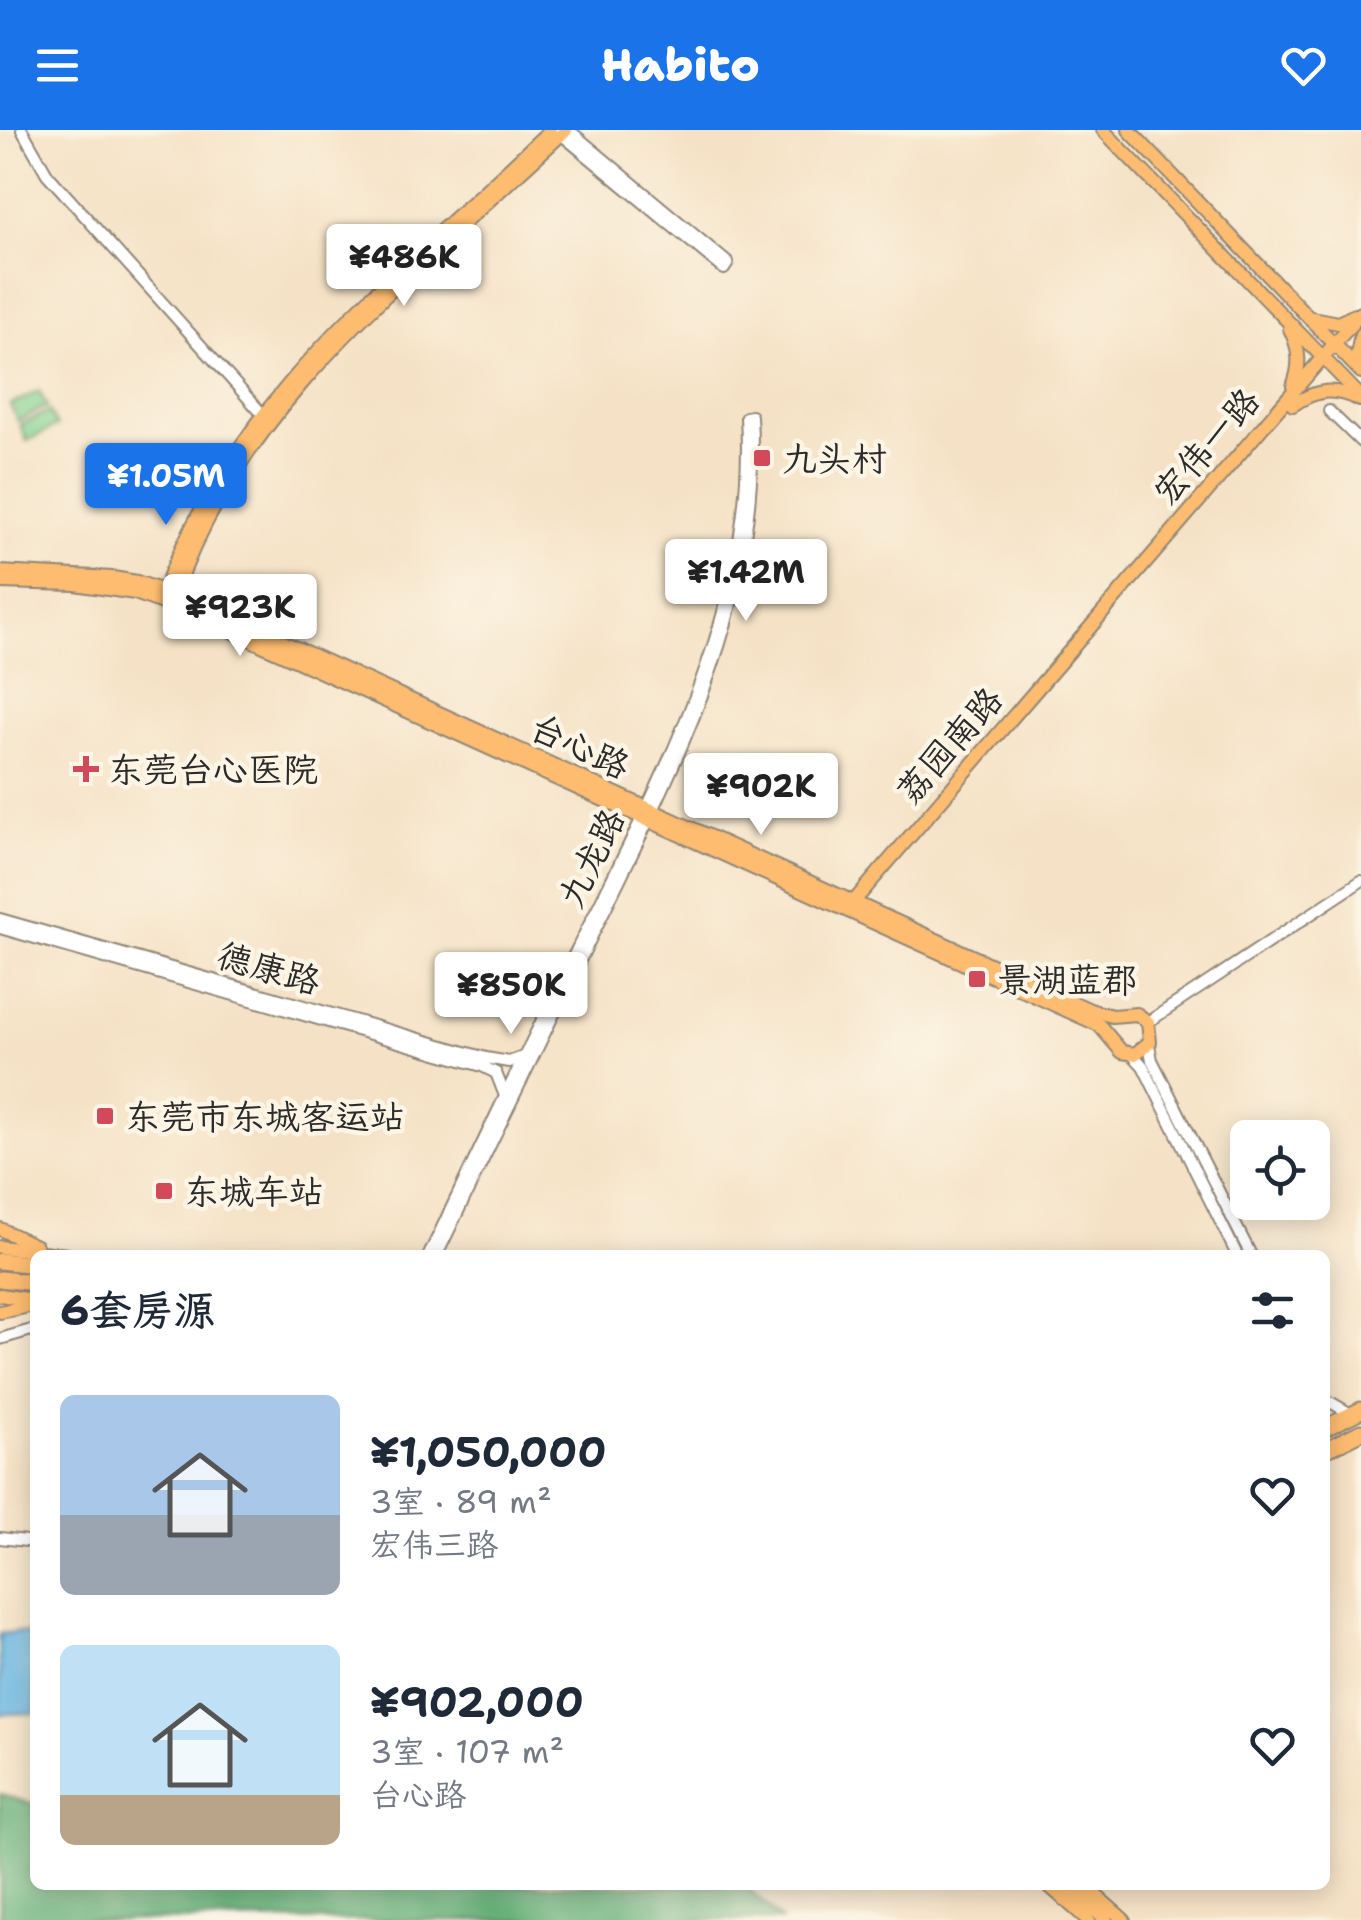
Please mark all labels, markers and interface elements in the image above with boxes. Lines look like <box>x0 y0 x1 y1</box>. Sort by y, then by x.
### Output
text: Habito <box>601 35 760 95</box>
icon: menu <box>30 38 85 93</box>
icon: heart <box>1276 38 1331 93</box>
pin: ¥486K <box>334 224 474 309</box>
text: ¥486K <box>348 235 460 278</box>
street label: 宏伟一路 <box>1142 378 1270 514</box>
place label: 九头村 <box>782 435 887 482</box>
pin: ¥1.05M <box>85 443 247 528</box>
marker: 九头村 <box>751 447 773 469</box>
text: ¥1.05M <box>107 454 225 497</box>
pin: ¥1.42M <box>665 539 827 624</box>
text: ¥1.42M <box>687 550 805 593</box>
pin: ¥923K <box>170 574 310 659</box>
text: ¥923K <box>185 585 295 628</box>
street label: 荔园南路 <box>885 677 1013 813</box>
street label: 台心路 <box>522 703 638 789</box>
place label: 东莞台心医院 <box>108 746 318 793</box>
pin: ¥902K <box>691 753 831 838</box>
marker: 东莞台心医院 <box>73 756 99 782</box>
text: ¥902K <box>706 764 816 807</box>
street label: 九龙路 <box>547 801 635 915</box>
street label: 德康路 <box>212 931 326 1005</box>
pin: ¥850K <box>441 952 581 1037</box>
place label: 景湖蓝郡 <box>997 956 1137 1003</box>
text: ¥850K <box>457 963 565 1006</box>
marker: 景湖蓝郡 <box>966 968 988 990</box>
place label: 东莞市东城客运站 <box>125 1093 405 1140</box>
marker: 东莞市东城客运站 <box>94 1105 116 1127</box>
map controls <box>1230 1120 1330 1220</box>
button: locate <box>1230 1120 1330 1220</box>
place label: 东城车站 <box>184 1168 324 1215</box>
marker: 东城车站 <box>153 1180 175 1202</box>
text: 6套房源 <box>60 1282 215 1338</box>
icon: filters <box>1245 1283 1300 1338</box>
text: ¥1,050,000 <box>370 1424 607 1480</box>
icon: home <box>140 1435 260 1555</box>
icon: heart <box>1245 1468 1300 1523</box>
text: 3室 · 89 m² <box>370 1480 552 1523</box>
text: 宏伟三路 <box>370 1523 498 1566</box>
text: ¥902,000 <box>370 1674 584 1730</box>
icon: home <box>140 1685 260 1805</box>
icon: heart <box>1245 1718 1300 1773</box>
text: 3室 · 107 m² <box>370 1730 564 1773</box>
text: 台心路 <box>370 1773 466 1816</box>

